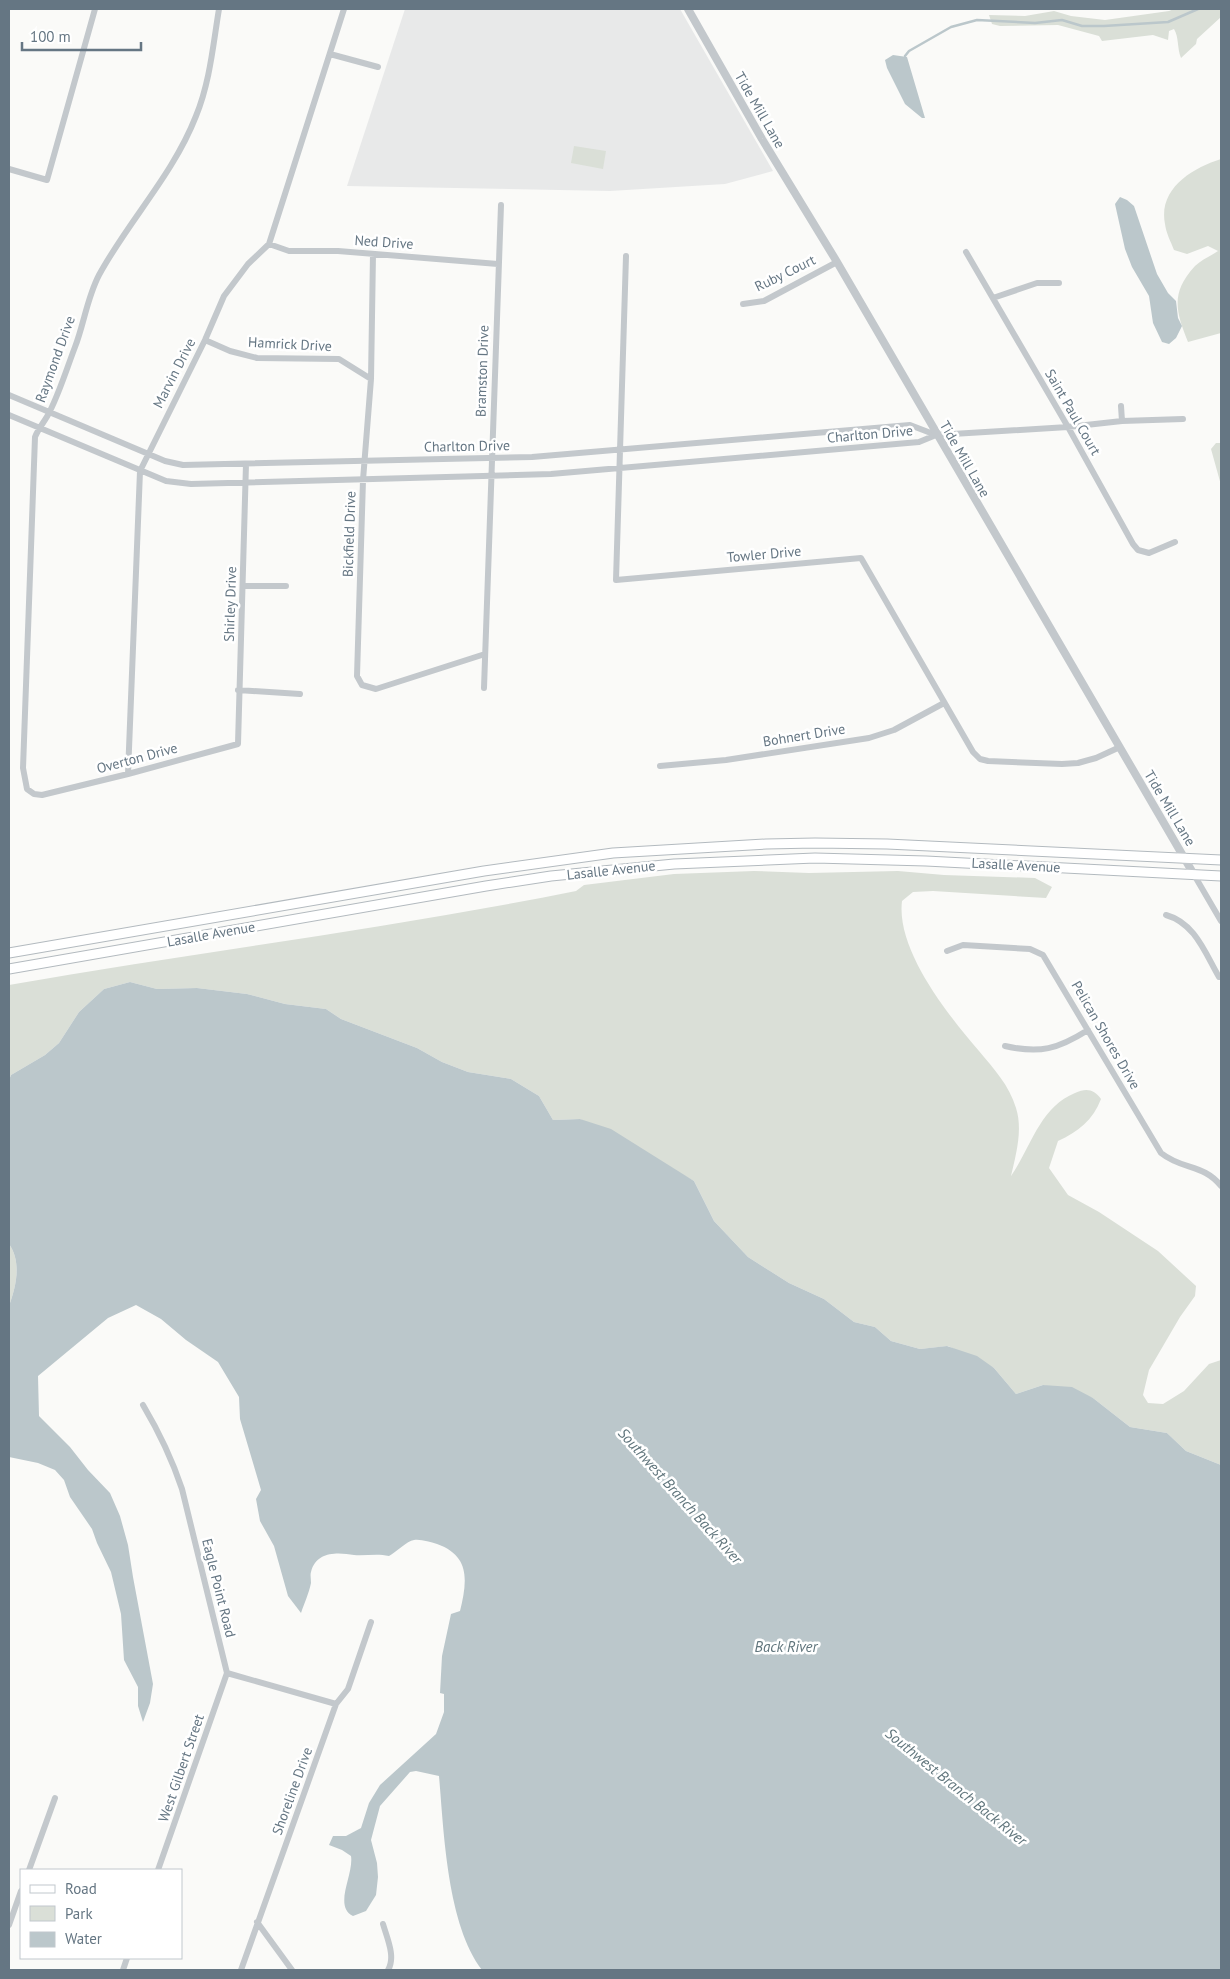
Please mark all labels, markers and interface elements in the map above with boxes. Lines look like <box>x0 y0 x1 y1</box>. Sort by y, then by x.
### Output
scale bar <box>22 20 141 52</box>
text: 100 m <box>30 27 71 46</box>
street label: Tide Mill Lane <box>731 69 789 151</box>
street label: Ned Drive <box>354 231 414 253</box>
street label: Ruby Court <box>752 250 819 295</box>
street label: Raymond Drive <box>31 313 79 405</box>
street label: Bramston Drive <box>471 325 493 417</box>
street label: Hamrick Drive <box>248 333 332 355</box>
street label: Marvin Drive <box>149 335 199 411</box>
street label: Saint Paul Court <box>1041 366 1105 458</box>
street label: Tide Mill Lane <box>936 418 994 500</box>
street label: Charlton Drive <box>826 421 914 447</box>
street label: Charlton Drive <box>424 436 510 456</box>
street label: Bickfield Drive <box>338 491 360 577</box>
street label: Towler Drive <box>726 542 802 566</box>
street label: Shirley Drive <box>220 566 240 642</box>
street label: Bohnert Drive <box>762 720 846 750</box>
street label: Overton Drive <box>95 739 179 777</box>
street label: Tide Mill Lane <box>1140 767 1200 849</box>
street label: Lasalle Avenue <box>971 854 1061 876</box>
street label: Lasalle Avenue <box>566 856 656 884</box>
street label: Lasalle Avenue <box>166 917 256 951</box>
street label: Pelican Shores Drive <box>1068 977 1144 1093</box>
water label: Southwest Branch Back River <box>614 1424 747 1568</box>
street label: Eagle Point Road <box>198 1537 240 1639</box>
water label: Back River <box>755 1637 818 1656</box>
street label: West Gilbert Street <box>154 1711 208 1824</box>
water label: Southwest Branch Back River <box>882 1724 1032 1850</box>
street label: Shoreline Drive <box>268 1745 316 1837</box>
legend <box>20 1869 182 1959</box>
text: Road <box>65 1879 97 1898</box>
text: Park <box>65 1904 93 1923</box>
text: Water <box>65 1929 102 1948</box>

